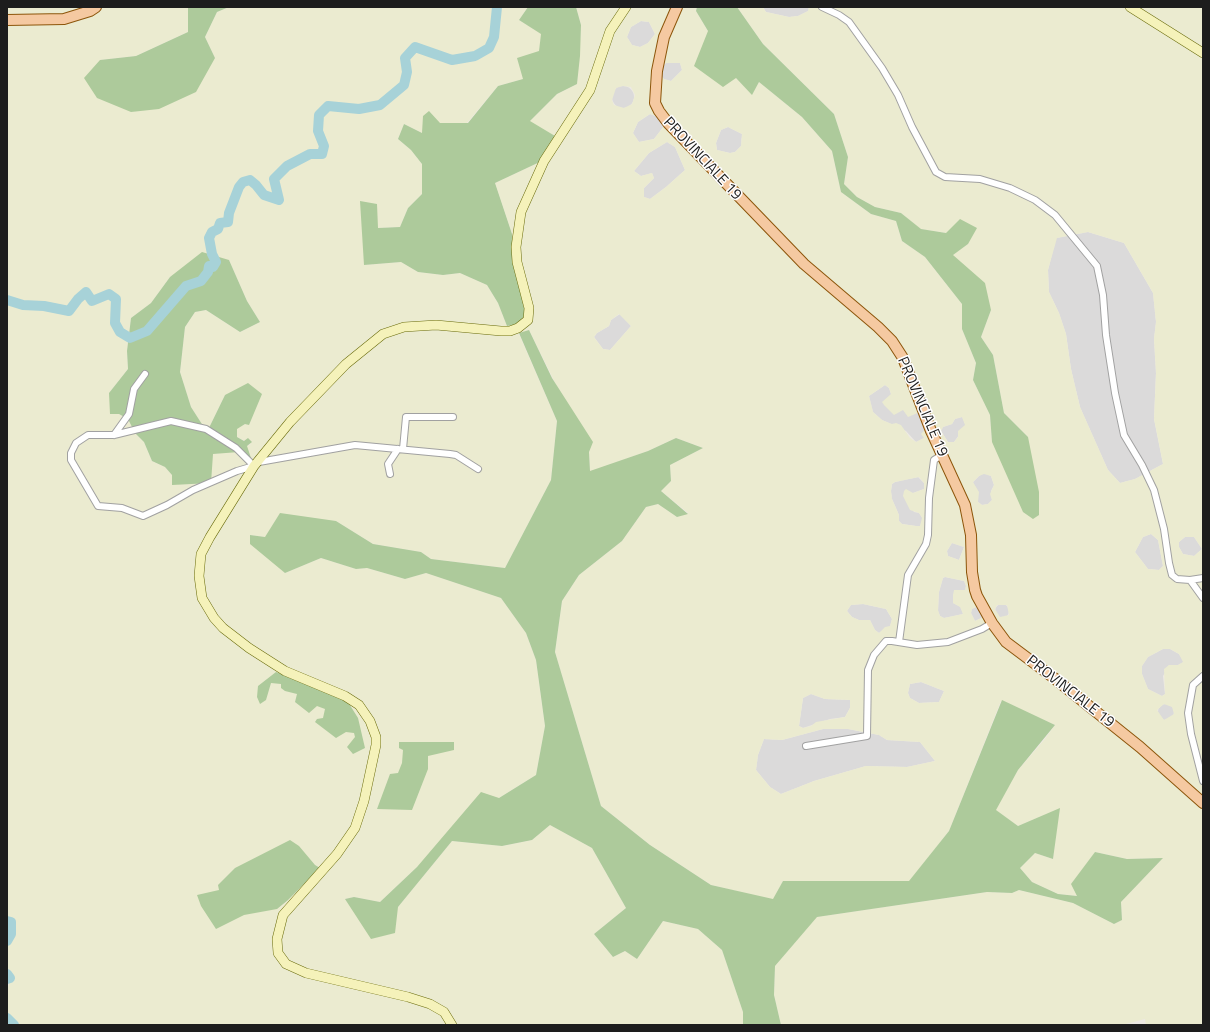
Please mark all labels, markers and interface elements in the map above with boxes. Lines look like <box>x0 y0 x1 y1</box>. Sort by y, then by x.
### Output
street label: PROVINCIALE 19 <box>659 114 745 204</box>
street label: PROVINCIALE 19 <box>893 354 951 460</box>
street label: PROVINCIALE 19 <box>1022 652 1118 732</box>

